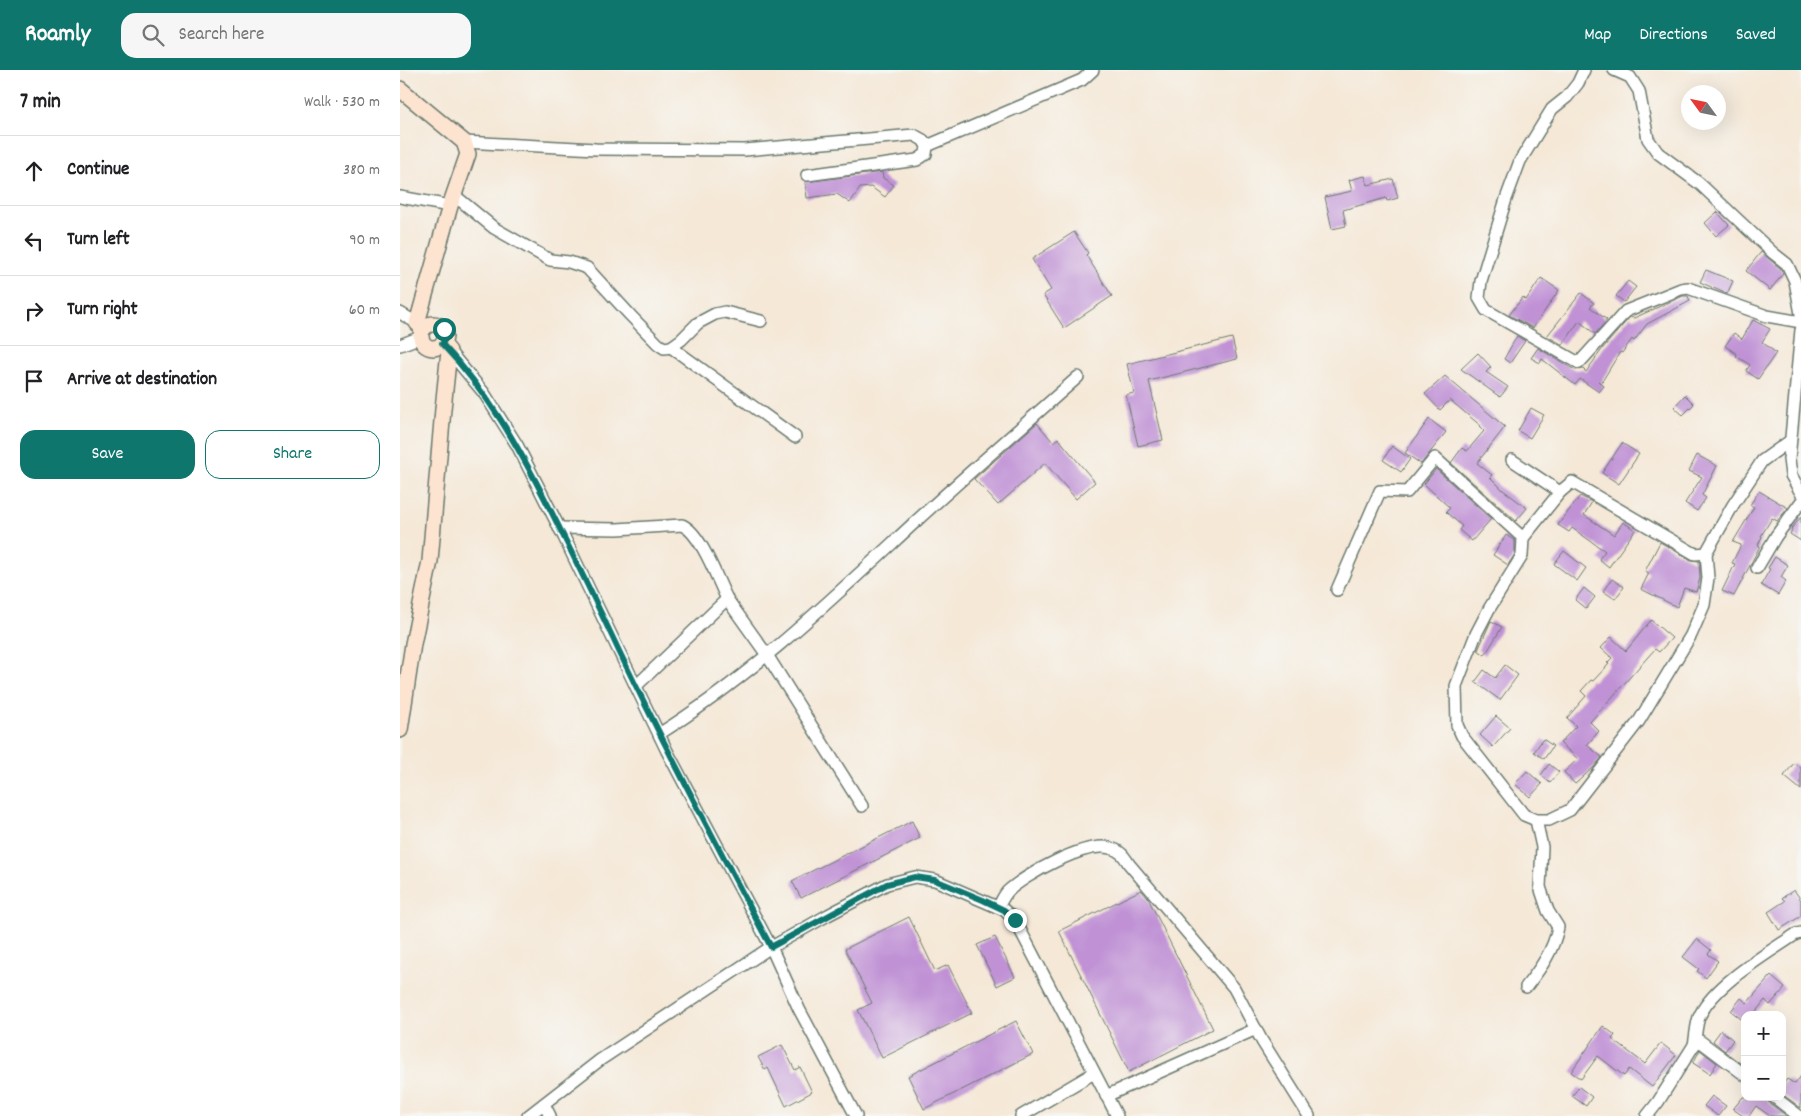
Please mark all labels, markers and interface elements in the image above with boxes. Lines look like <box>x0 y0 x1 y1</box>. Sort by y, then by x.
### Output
search box <box>121 13 471 58</box>
text: Roamly <box>25 18 91 52</box>
icon: search <box>139 21 167 49</box>
text: Search here <box>179 22 264 49</box>
text: Map <box>1584 23 1611 48</box>
text: Directions <box>1639 23 1708 48</box>
text: Saved <box>1736 23 1776 48</box>
north arrow <box>1681 85 1726 130</box>
text: 7 min <box>20 88 61 118</box>
text: Walk · 530 m <box>304 91 380 114</box>
icon: ahead <box>20 157 48 185</box>
text: Continue <box>67 157 129 184</box>
text: 380 m <box>343 159 380 182</box>
icon: left <box>20 227 48 255</box>
text: Turn left <box>67 227 130 254</box>
text: 90 m <box>349 229 380 252</box>
icon: right <box>20 297 48 325</box>
text: Turn right <box>67 297 138 324</box>
text: 60 m <box>349 299 380 322</box>
route start <box>433 318 456 341</box>
icon: arrive <box>20 367 48 395</box>
text: Arrive at destination <box>67 367 217 394</box>
button: Save <box>20 430 195 479</box>
button: Share <box>205 430 380 479</box>
route end <box>1004 909 1027 932</box>
map controls <box>1741 1011 1786 1101</box>
button: + <box>1741 1011 1786 1056</box>
button: − <box>1741 1056 1786 1101</box>

